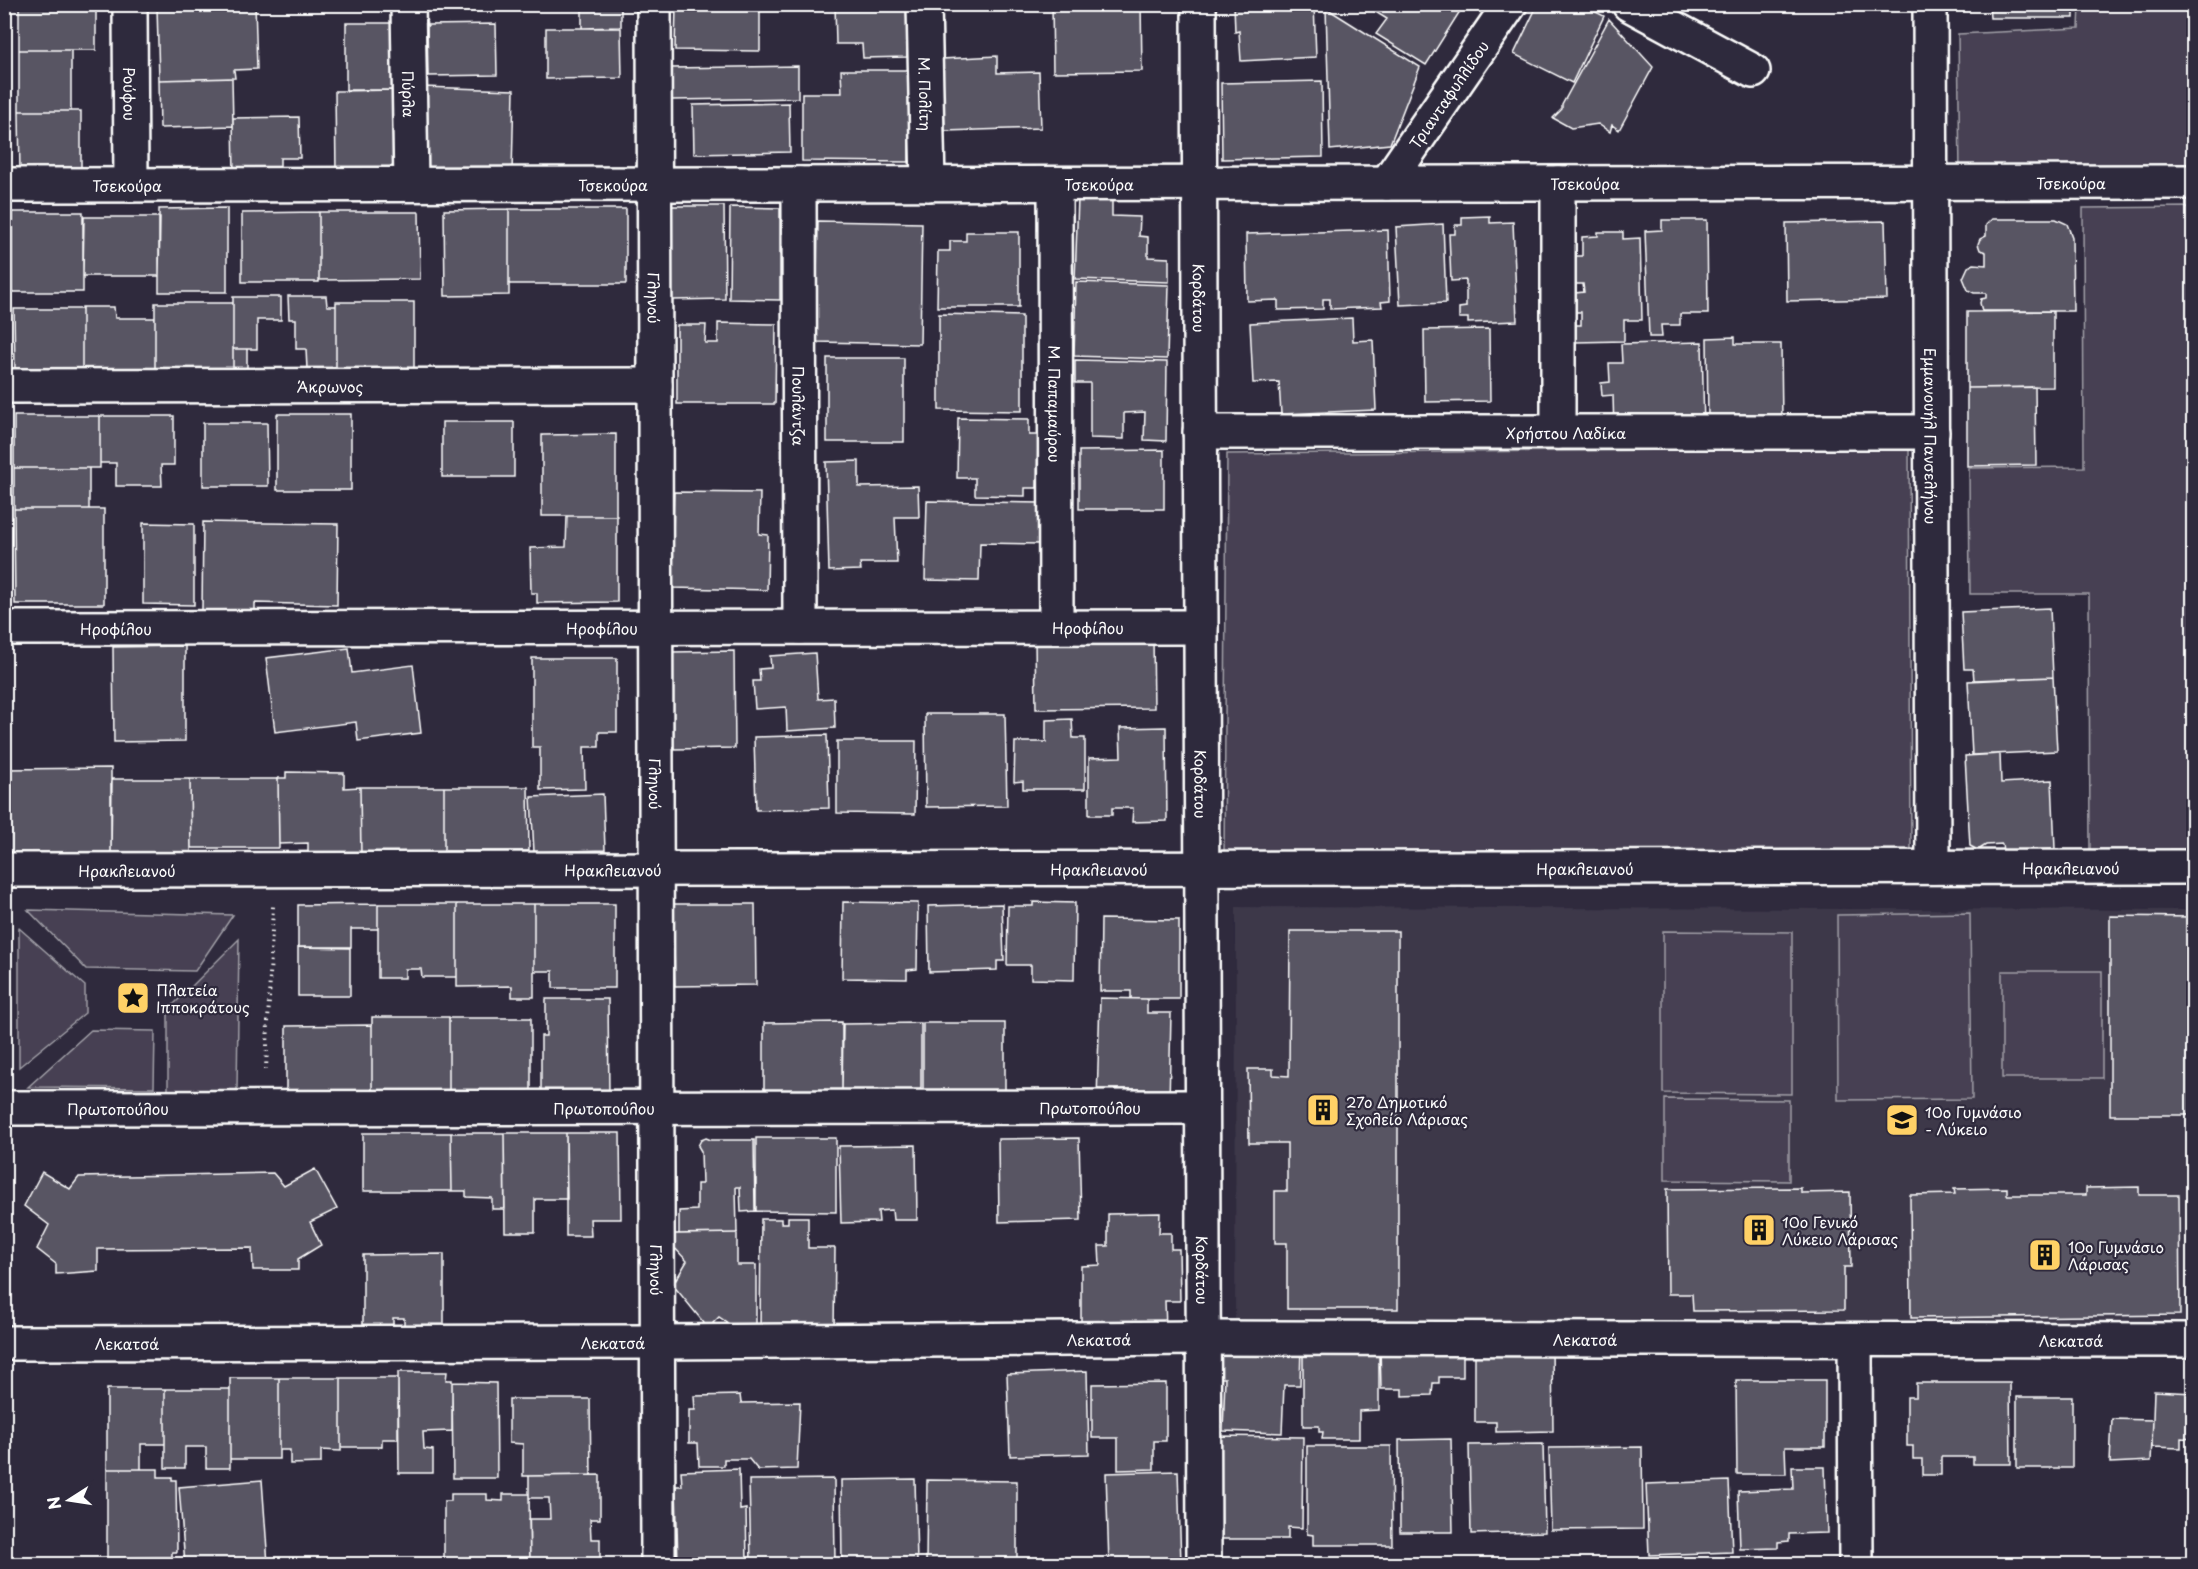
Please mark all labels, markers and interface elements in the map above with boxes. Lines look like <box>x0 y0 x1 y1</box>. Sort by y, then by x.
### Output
street label: Τριανταφυλλίδου <box>1403 35 1494 153</box>
street label: Μ. Πολίτη <box>914 57 938 131</box>
street label: Ρούφου <box>119 67 142 121</box>
street label: Πύρλα <box>398 70 421 118</box>
street label: Τσεκούρα <box>1550 171 1620 194</box>
street label: Τσεκούρα <box>2036 171 2106 194</box>
street label: Τσεκούρα <box>1064 172 1134 195</box>
street label: Τσεκούρα <box>92 173 162 196</box>
street label: Τσεκούρα <box>578 173 648 196</box>
street label: Κορδάτου <box>1188 263 1212 333</box>
street label: Γληνού <box>643 272 666 324</box>
street label: Μ. Παπαμαύρου <box>1044 345 1067 463</box>
street label: Εμμανουήλ Πανσελήνου <box>1920 348 1943 524</box>
street label: Πουλάντζα <box>788 366 811 446</box>
street label: Άκρωνος <box>297 374 363 397</box>
street label: Χρήστου Λαδίκα <box>1506 421 1626 444</box>
street label: Ηροφίλου <box>80 616 152 639</box>
street label: Ηροφίλου <box>566 616 638 639</box>
street label: Ηροφίλου <box>1052 616 1124 639</box>
street label: Κορδάτου <box>1190 749 1213 819</box>
street label: Γληνού <box>644 758 668 810</box>
street label: Ηρακλειανού <box>1536 856 1634 879</box>
street label: Ηρακλειανού <box>2022 856 2120 879</box>
street label: Ηρακλειανού <box>1050 857 1148 880</box>
street label: Ηρακλειανού <box>78 858 176 881</box>
street label: Ηρακλειανού <box>564 858 662 881</box>
place label: Πλατεία Ιπποκράτους <box>156 978 250 1018</box>
place icon: Πλατεία Ιπποκράτους <box>115 980 151 1016</box>
place label: 27ο Δημοτικό Σχολείο Λάρισας <box>1346 1090 1468 1130</box>
building icon: 27ο Δημοτικό Σχολείο Λάρισας <box>1305 1092 1341 1128</box>
street label: Πρωτοπούλου <box>67 1096 169 1119</box>
street label: Πρωτοπούλου <box>553 1096 655 1119</box>
street label: Πρωτοπούλου <box>1039 1096 1141 1119</box>
place label: 10ο Γυμνάσιο - Λύκειο <box>1925 1100 2022 1140</box>
school or university icon: 10ο Γυμνάσιο - Λύκειο <box>1884 1102 1920 1138</box>
place label: 10ο Γενικό Λύκειο Λάρισας <box>1782 1210 1898 1250</box>
building icon: 10ο Γενικό Λύκειο Λάρισας <box>1741 1212 1777 1248</box>
street label: Κορδάτου <box>1191 1235 1215 1305</box>
place label: 10o Γυμνάσιο Λάρισας <box>2068 1235 2164 1275</box>
building icon: 10o Γυμνάσιο Λάρισας <box>2027 1237 2063 1273</box>
street label: Γληνού <box>646 1244 669 1296</box>
street label: Λεκατσά <box>1067 1327 1131 1350</box>
street label: Λεκατσά <box>1553 1327 1617 1350</box>
street label: Λεκατσά <box>2039 1328 2103 1351</box>
street label: Λεκατσά <box>95 1331 159 1354</box>
street label: Λεκατσά <box>581 1331 645 1354</box>
north arrow <box>39 1470 99 1530</box>
text: N <box>40 1495 66 1512</box>

